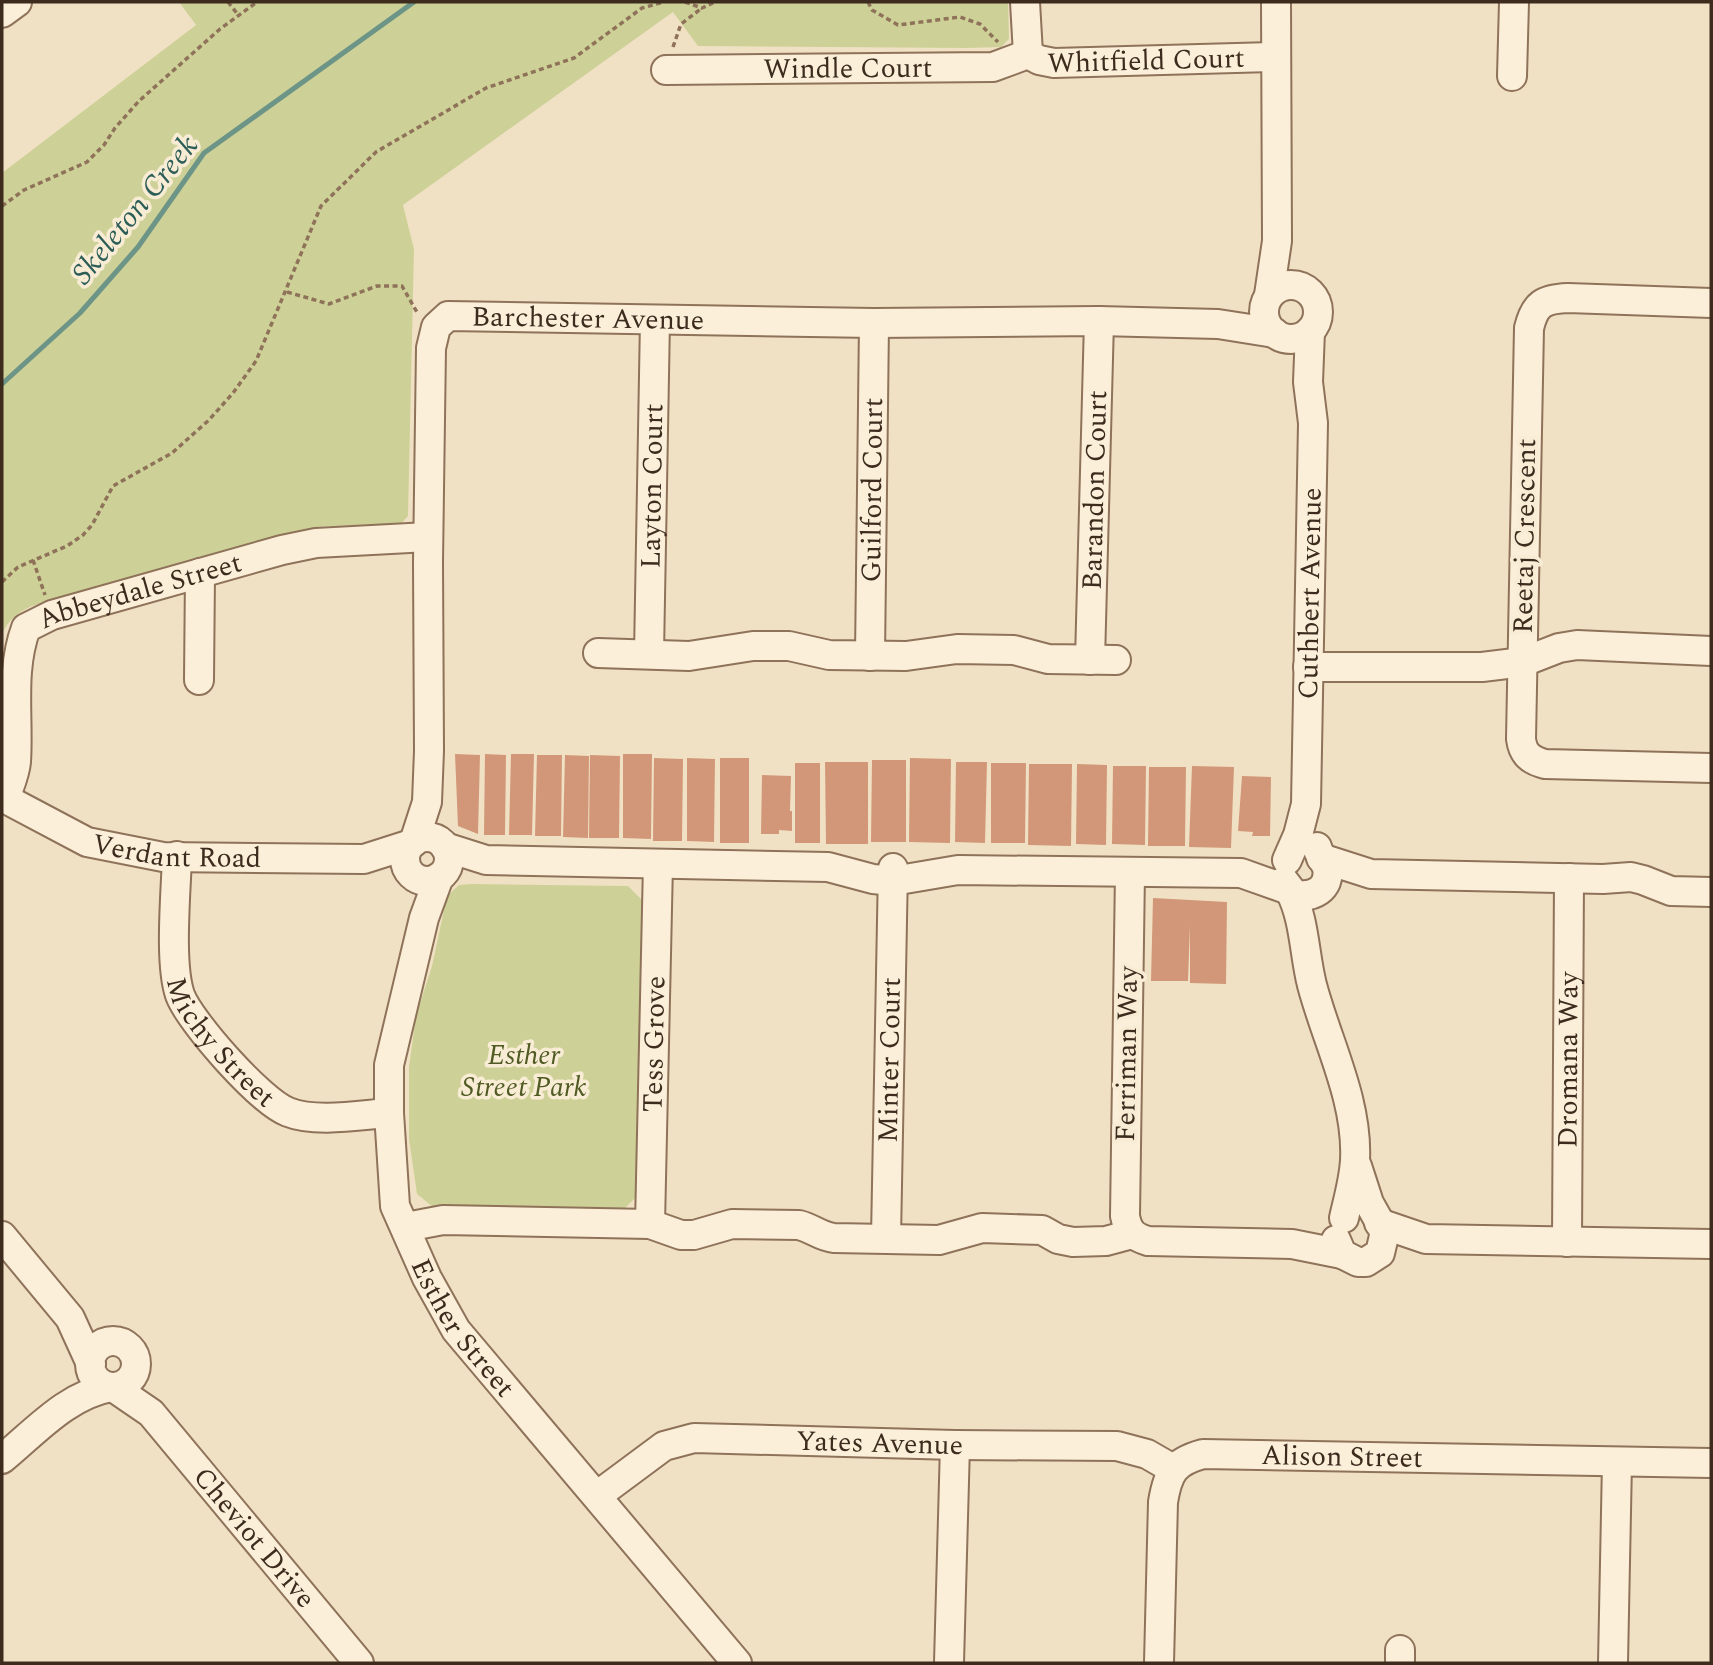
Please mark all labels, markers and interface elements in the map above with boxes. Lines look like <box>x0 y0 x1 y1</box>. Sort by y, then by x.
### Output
street label: Whitfield Court <box>1047 36 1245 85</box>
street label: Windle Court <box>763 46 933 91</box>
water label: Skeleton Creek <box>60 125 210 295</box>
street label: Barchester Avenue <box>471 295 705 342</box>
street label: Barandon Court <box>1070 390 1119 591</box>
street label: Guilford Court <box>849 397 895 583</box>
street label: Layton Court <box>629 403 675 569</box>
street label: Reetaj Crescent <box>1502 438 1548 634</box>
street label: Cuthbert Avenue <box>1286 487 1333 700</box>
street label: Abbeydale Street <box>30 541 247 641</box>
street label: Verdant Road <box>89 822 261 879</box>
street label: Ferriman Way <box>1104 964 1150 1142</box>
street label: Dromana Way <box>1546 970 1590 1148</box>
street label: Michy Street <box>154 972 285 1118</box>
street label: Tess Grove <box>631 975 677 1113</box>
street label: Minter Court <box>866 977 912 1143</box>
park label: Esther Street Park <box>461 1034 587 1109</box>
street label: Esther Street <box>399 1251 526 1407</box>
street label: Yates Avenue <box>796 1419 963 1467</box>
street label: Alison Street <box>1261 1434 1423 1479</box>
street label: Cheviot Drive <box>183 1457 326 1618</box>

